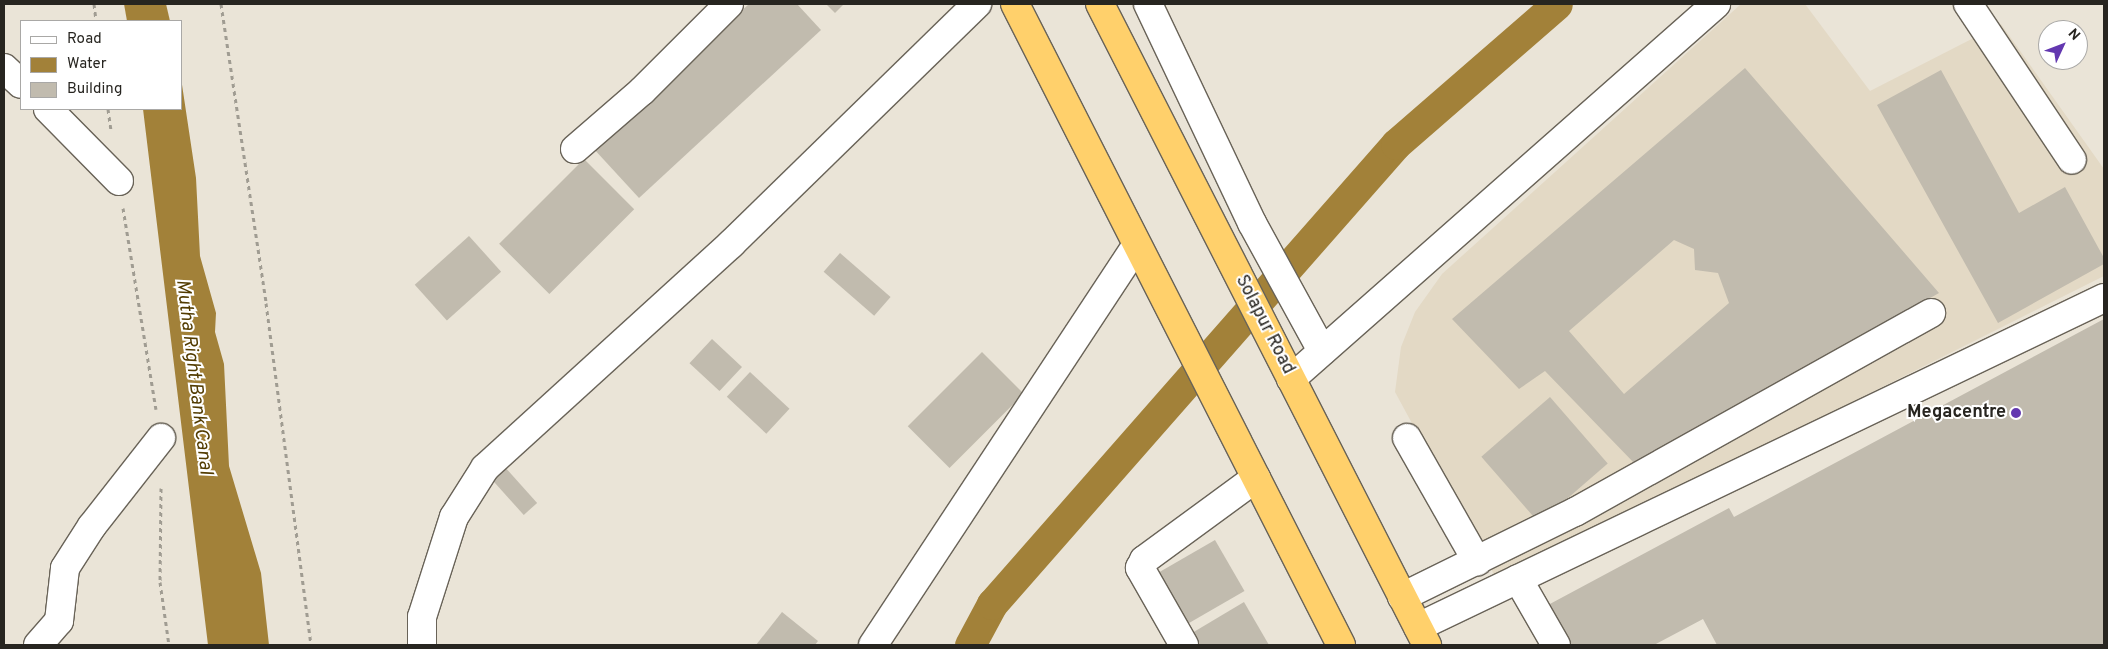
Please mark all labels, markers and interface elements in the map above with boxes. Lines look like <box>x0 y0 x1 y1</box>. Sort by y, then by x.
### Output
legend <box>20 20 182 110</box>
north arrow <box>2038 20 2088 70</box>
text: N <box>2064 26 2083 45</box>
text: Road <box>67 30 102 49</box>
text: Water <box>67 55 106 74</box>
text: Building <box>67 80 122 99</box>
street label: Solapur Road <box>1230 272 1298 378</box>
water label: Mutha Right Bank Canal <box>170 278 216 476</box>
place label: Megacentre <box>1907 402 2006 424</box>
marker: Megacentre <box>2010 407 2022 419</box>

